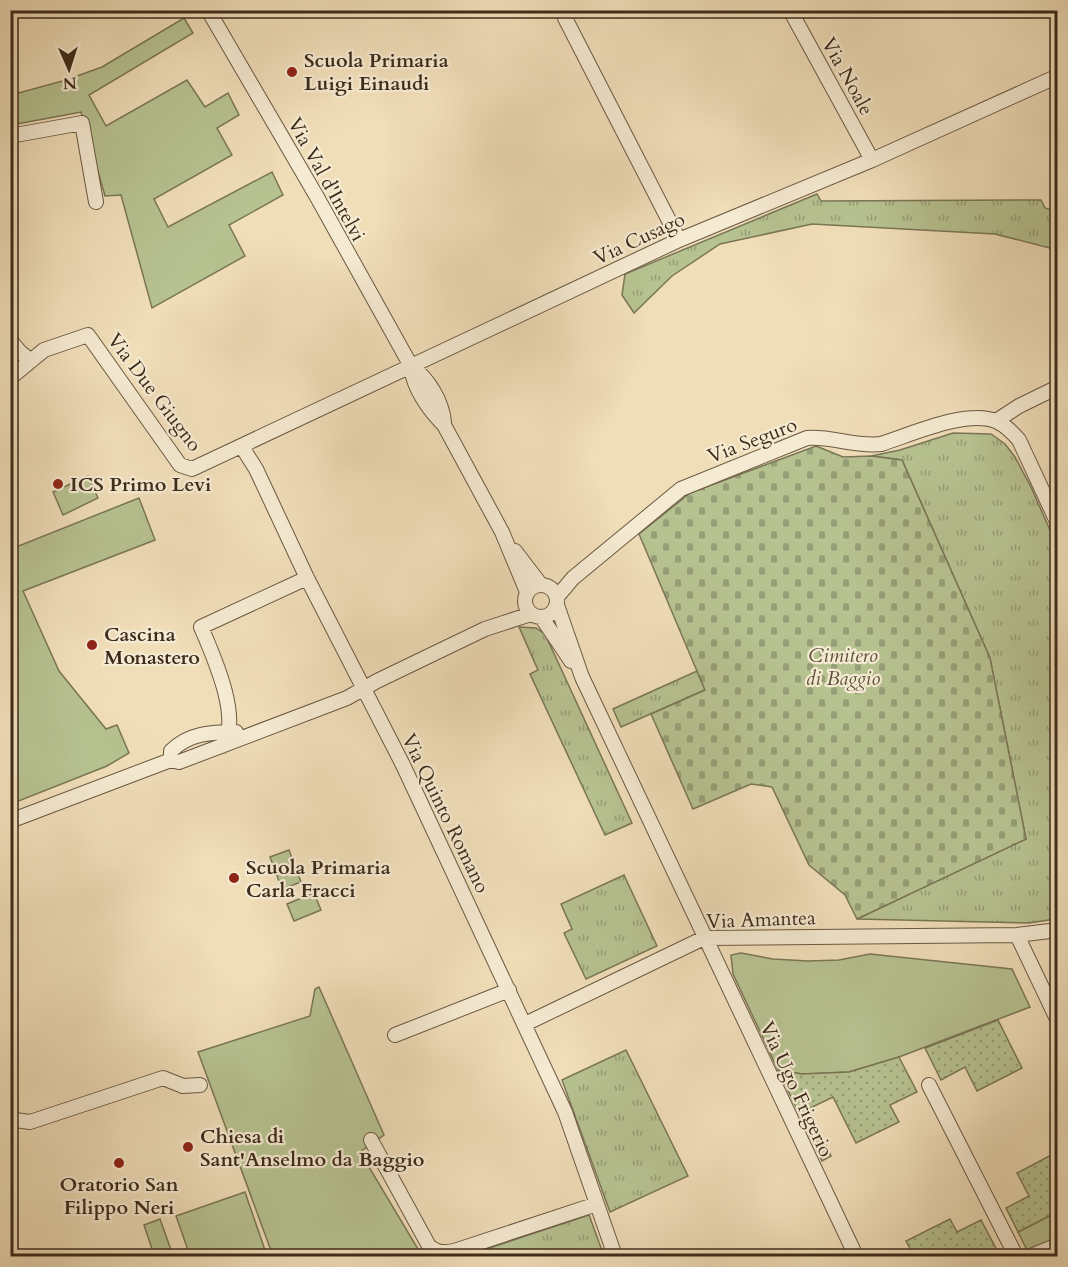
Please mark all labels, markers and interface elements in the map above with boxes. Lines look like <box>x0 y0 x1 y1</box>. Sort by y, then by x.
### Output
street label: Via Noale <box>815 33 880 120</box>
north arrow <box>39 39 99 99</box>
place label: Scuola Primaria Luigi Einaudi <box>304 47 449 97</box>
marker: Scuola Primaria Luigi Einaudi <box>285 65 299 79</box>
text: N <box>62 72 77 94</box>
street label: Via Val d'Intelvi <box>281 112 372 246</box>
street label: Via Cusago <box>589 205 689 271</box>
street label: Via Due Giugno <box>101 328 208 457</box>
street label: Via Seguro <box>704 411 801 470</box>
place label: ICS Primo Levi <box>70 471 211 498</box>
marker: ICS Primo Levi <box>51 477 65 491</box>
place label: Cascina Monastero <box>104 621 200 671</box>
marker: Cascina Monastero <box>85 638 99 652</box>
park label: Cimitero di Baggio <box>806 642 880 692</box>
street label: Via Quinto Romano <box>395 729 496 898</box>
place label: Scuola Primaria Carla Fracci <box>246 854 391 904</box>
marker: Scuola Primaria Carla Fracci <box>227 871 241 885</box>
street label: Via Amantea <box>706 904 817 935</box>
street label: Via Ugo Frigerio <box>753 1017 840 1161</box>
place label: Chiesa di Sant'Anselmo da Baggio <box>200 1123 425 1173</box>
marker: Chiesa di Sant'Anselmo da Baggio <box>181 1140 195 1154</box>
marker: Oratorio San Filippo Neri <box>112 1156 126 1170</box>
place label: Oratorio San Filippo Neri <box>59 1171 179 1221</box>

